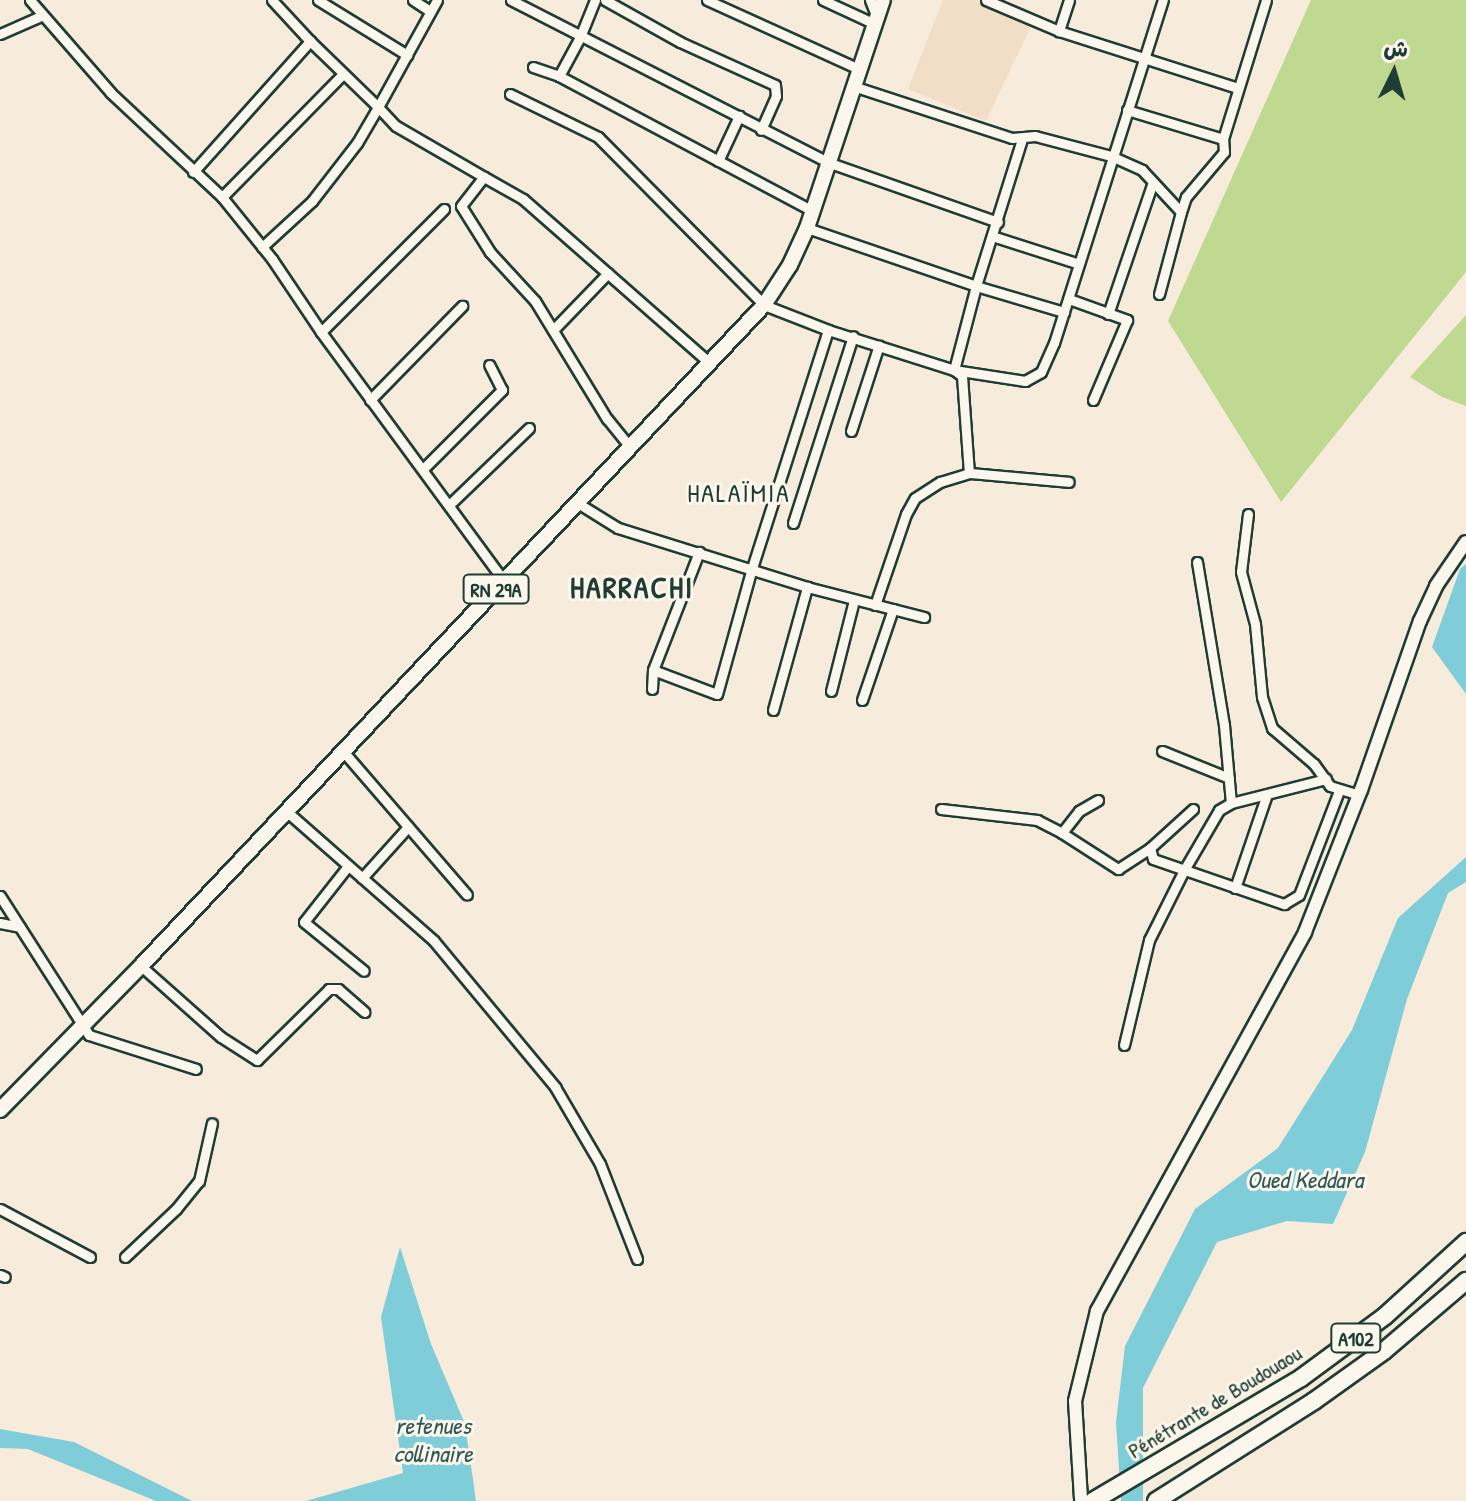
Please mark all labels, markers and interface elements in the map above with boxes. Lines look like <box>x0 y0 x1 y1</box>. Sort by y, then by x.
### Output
north arrow <box>1354 32 1434 112</box>
text: ش <box>1383 32 1409 64</box>
district label: HALAÏMIA <box>687 477 791 509</box>
district label: HARRACHI <box>570 569 694 605</box>
road number: RN 29A <box>462 573 530 605</box>
water label: Oued Keddara <box>1247 1166 1363 1194</box>
road number: A102 <box>1330 1322 1382 1354</box>
street label: Pénétrante de Boudouaou <box>1123 1340 1307 1464</box>
water label: retenues collinaire <box>393 1412 473 1468</box>

